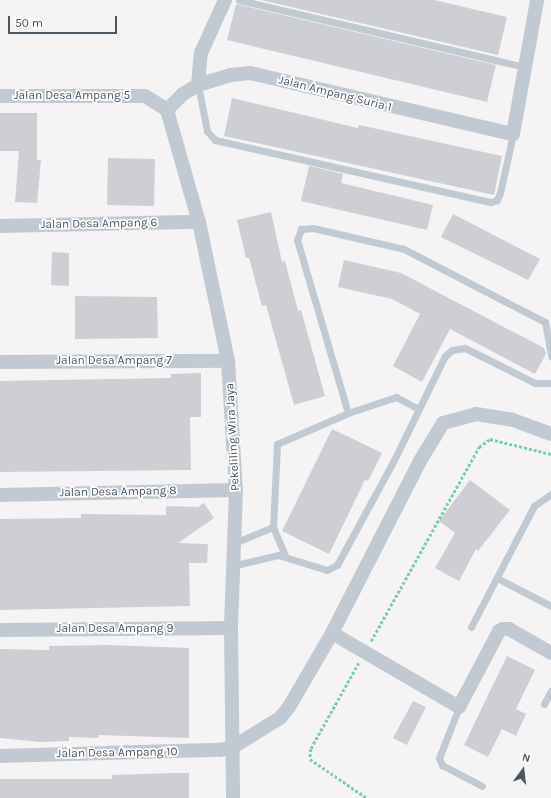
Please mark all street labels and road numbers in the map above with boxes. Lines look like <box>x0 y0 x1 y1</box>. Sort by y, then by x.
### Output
street label: Jalan Ampang Suria 1 <box>277 73 393 115</box>
street label: Jalan Desa Ampang 5 <box>14 89 130 103</box>
street label: Jalan Desa Ampang 6 <box>40 216 158 232</box>
street label: Jalan Desa Ampang 7 <box>56 354 172 368</box>
street label: Pekeliling Wira Jaya <box>223 383 243 491</box>
street label: Jalan Desa Ampang 8 <box>59 484 177 500</box>
street label: Jalan Desa Ampang 9 <box>57 622 173 636</box>
street label: Jalan Desa Ampang 10 <box>56 745 178 761</box>

